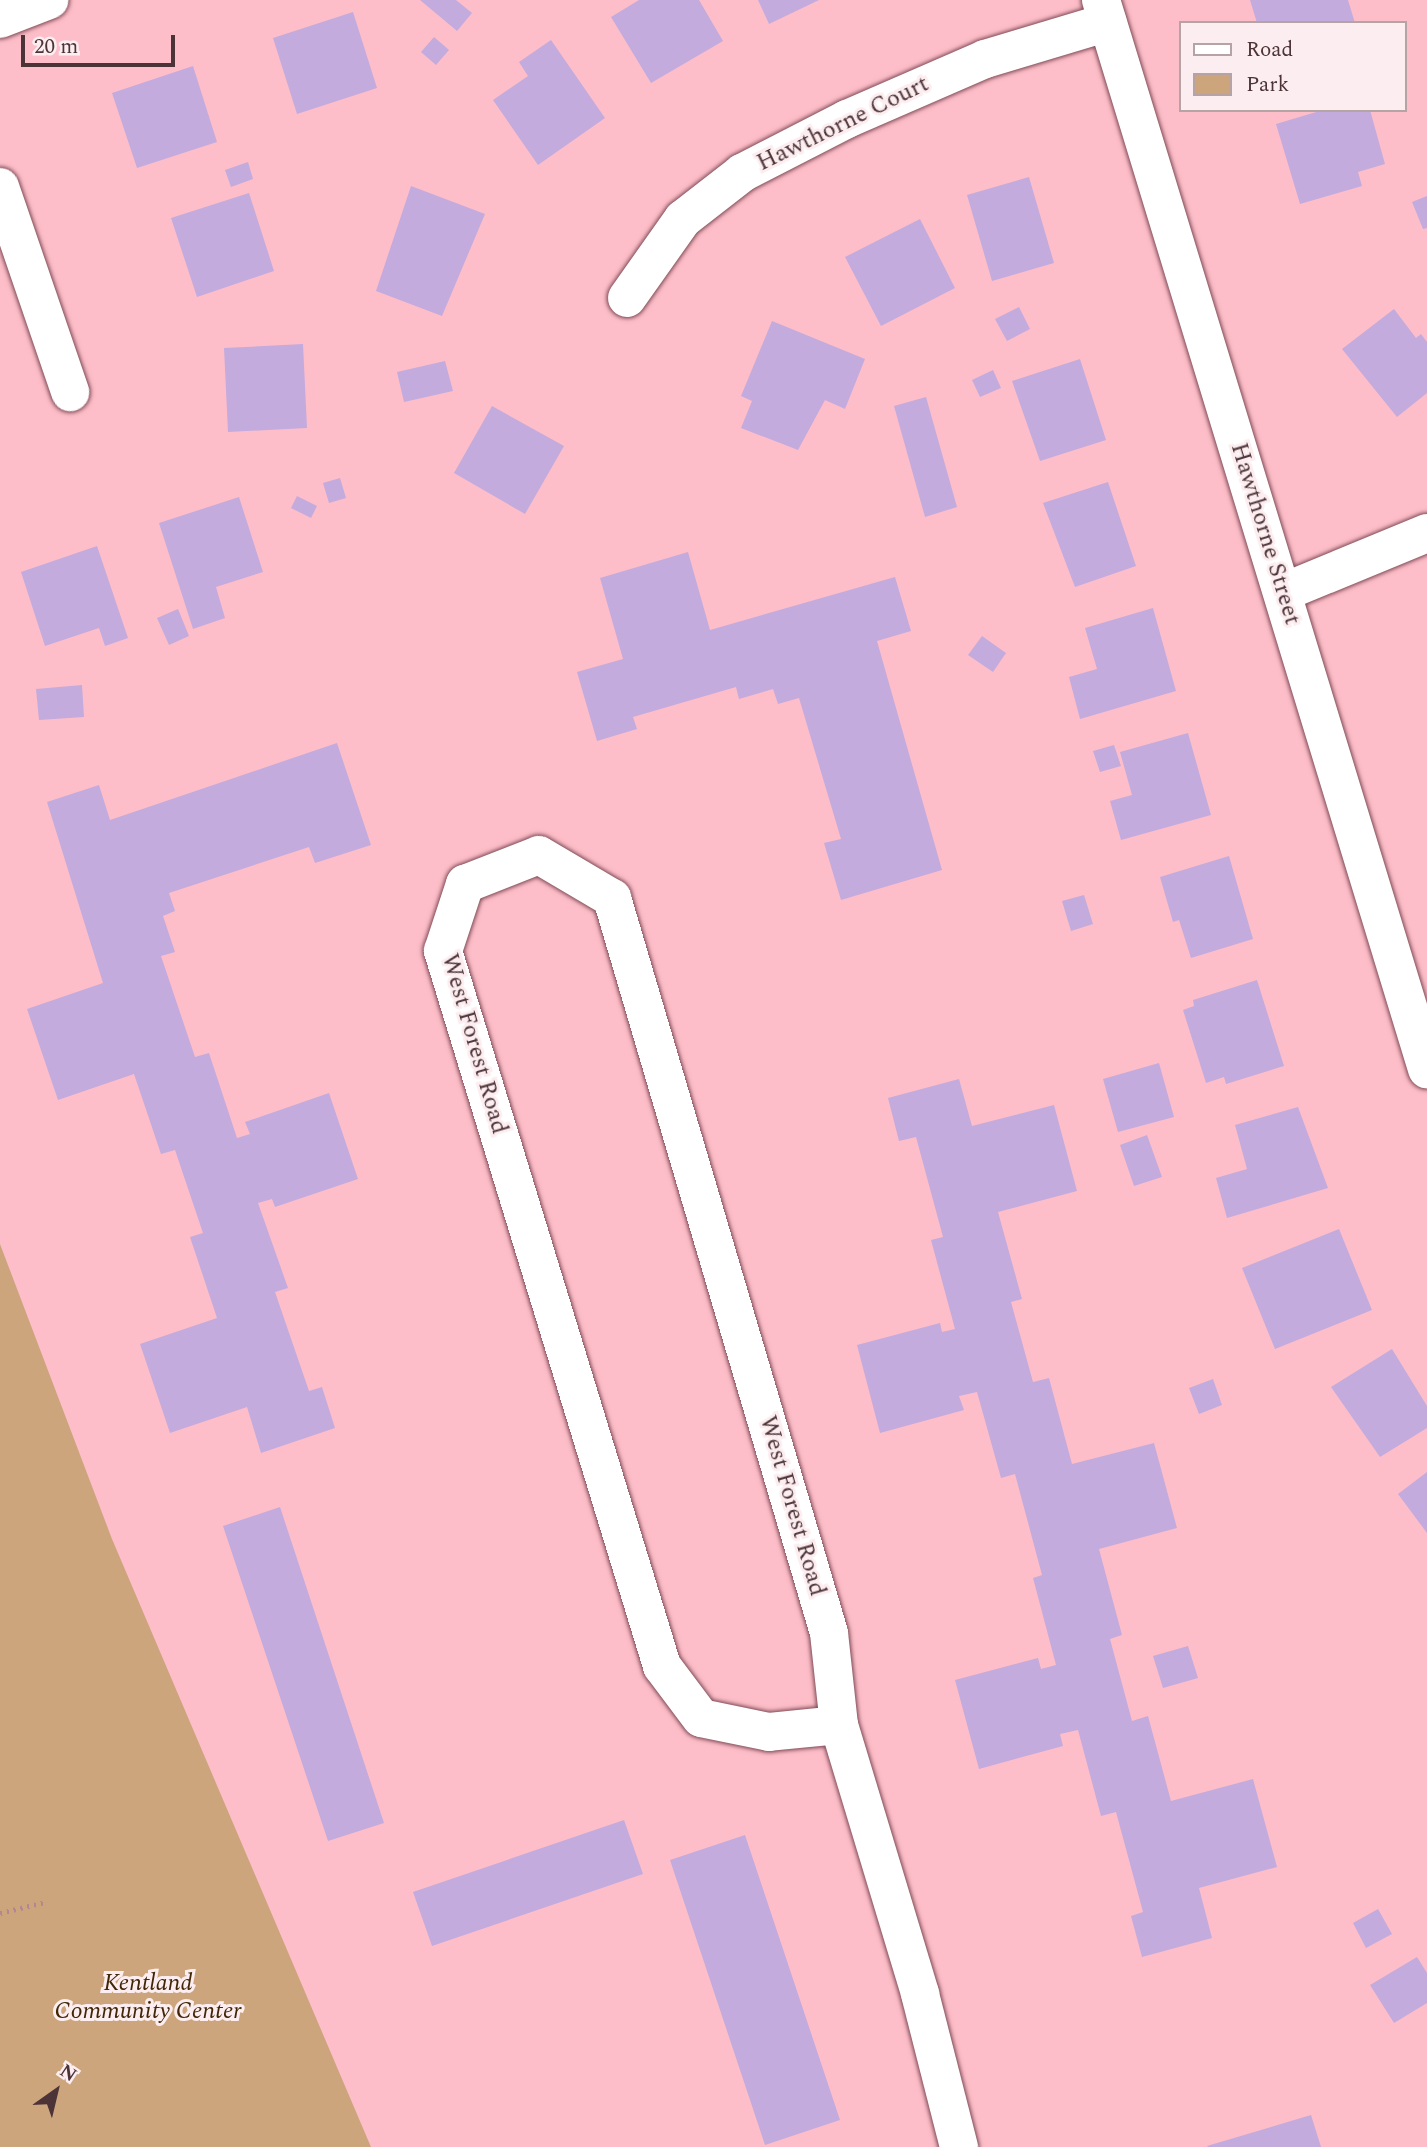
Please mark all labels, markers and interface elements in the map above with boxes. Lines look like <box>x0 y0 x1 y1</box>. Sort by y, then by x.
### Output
scale bar <box>24 21 178 65</box>
legend <box>1178 21 1406 112</box>
text: 20 m <box>34 31 78 63</box>
text: Road <box>1246 34 1293 66</box>
text: Park <box>1246 69 1289 101</box>
street label: Hawthorne Court <box>752 70 934 178</box>
street label: Hawthorne Street <box>1224 440 1306 628</box>
street label: West Forest Road <box>435 951 513 1137</box>
street label: West Forest Road <box>753 1413 831 1599</box>
park label: Kentland Community Center <box>54 1970 242 2026</box>
north arrow <box>21 2056 91 2126</box>
text: N <box>53 2057 83 2090</box>

